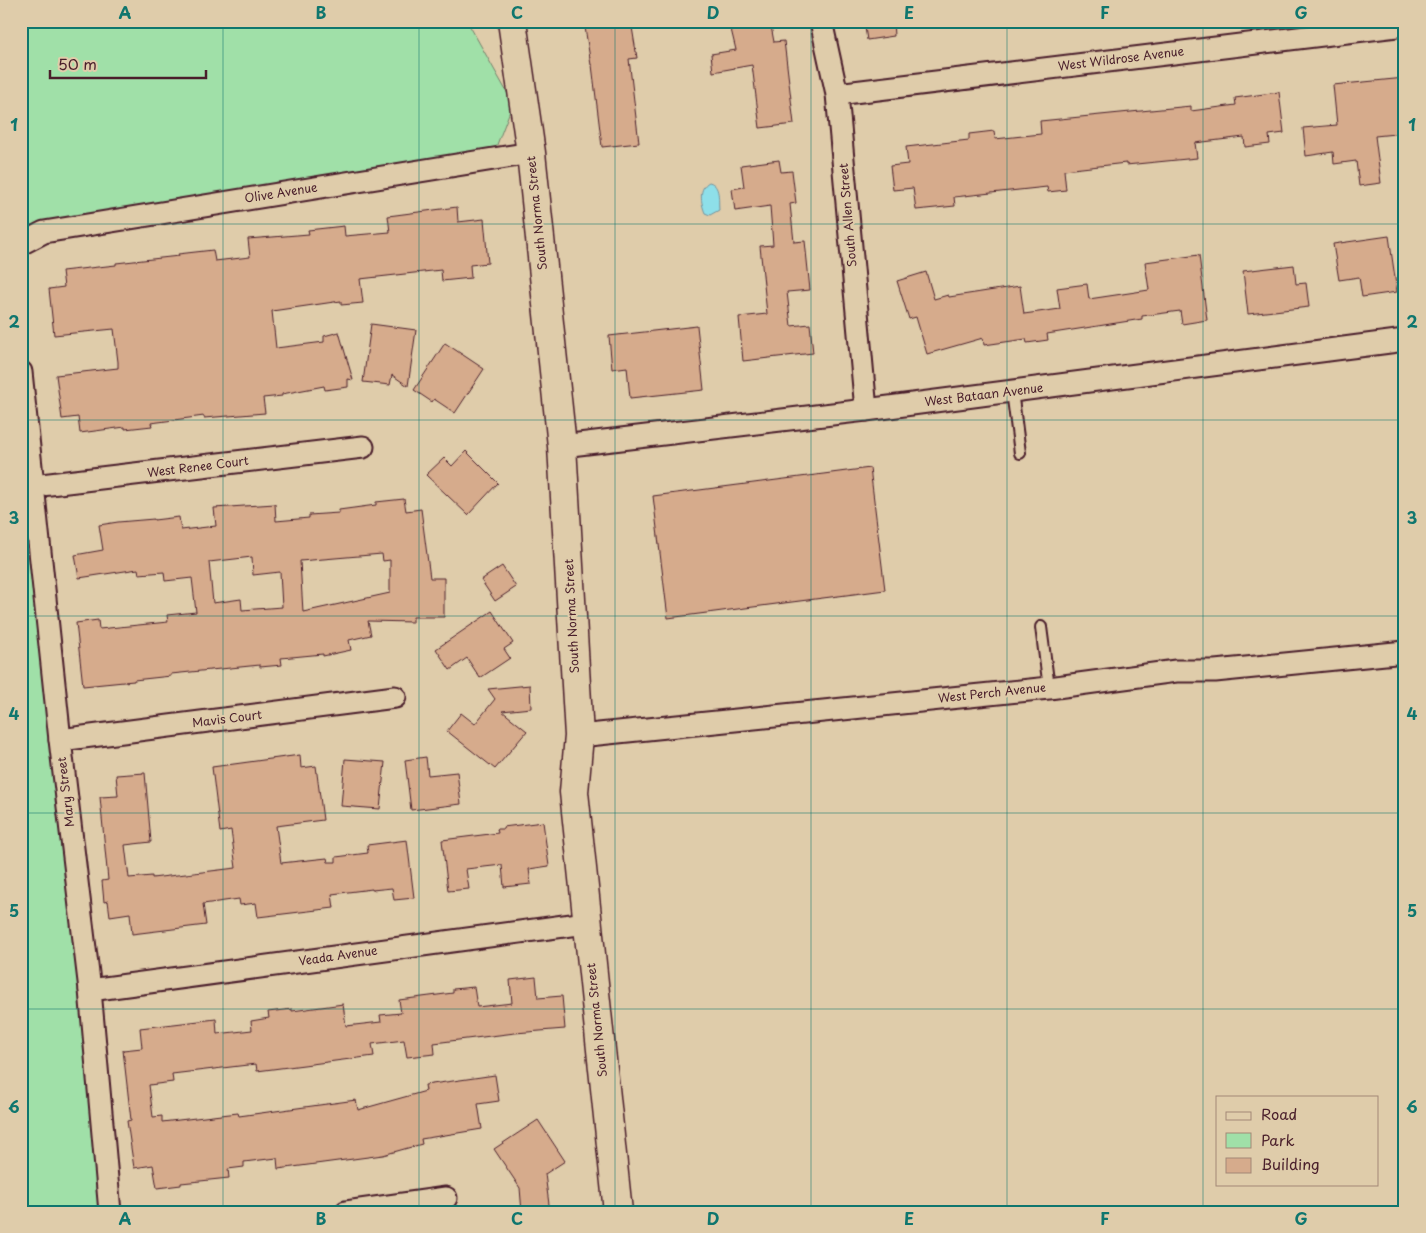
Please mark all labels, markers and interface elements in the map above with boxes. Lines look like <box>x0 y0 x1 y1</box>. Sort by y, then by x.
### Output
text: A <box>119 0 132 24</box>
text: B <box>316 0 327 24</box>
text: C <box>511 0 523 24</box>
text: D <box>707 0 719 24</box>
text: E <box>904 0 914 24</box>
text: F <box>1100 0 1110 24</box>
text: G <box>1294 0 1308 24</box>
street label: West Wildrose Avenue <box>1057 41 1185 75</box>
scale bar <box>50 48 206 80</box>
text: 50 m <box>58 52 97 75</box>
text: 1 <box>10 112 18 136</box>
text: 1 <box>1408 112 1416 136</box>
street label: South Norma Street <box>521 155 551 271</box>
street label: South Allen Street <box>833 162 861 268</box>
street label: Olive Avenue <box>243 177 319 207</box>
text: 2 <box>8 309 20 333</box>
text: 2 <box>1406 309 1418 333</box>
street label: West Bataan Avenue <box>923 378 1045 410</box>
street label: West Renee Court <box>146 451 250 481</box>
text: 3 <box>9 505 19 529</box>
text: 3 <box>1407 505 1417 529</box>
street label: South Norma Street <box>559 558 583 674</box>
street label: West Perch Avenue <box>937 677 1047 707</box>
text: 4 <box>9 701 20 725</box>
text: 4 <box>1407 701 1418 725</box>
street label: Mavis Court <box>191 705 263 731</box>
street label: Mary Street <box>52 756 78 828</box>
text: 5 <box>9 898 19 922</box>
text: 5 <box>1407 898 1417 922</box>
street label: Veada Avenue <box>297 940 379 969</box>
street label: South Norma Street <box>581 962 611 1078</box>
text: 6 <box>8 1094 20 1118</box>
text: 6 <box>1406 1094 1418 1118</box>
legend <box>1216 1096 1378 1186</box>
text: Road <box>1261 1102 1297 1125</box>
text: Park <box>1261 1128 1295 1151</box>
text: Building <box>1261 1152 1320 1175</box>
text: A <box>119 1206 132 1230</box>
text: B <box>316 1206 327 1230</box>
text: C <box>511 1206 523 1230</box>
text: D <box>707 1206 719 1230</box>
text: E <box>904 1206 914 1230</box>
text: F <box>1100 1206 1110 1230</box>
text: G <box>1294 1206 1308 1230</box>

